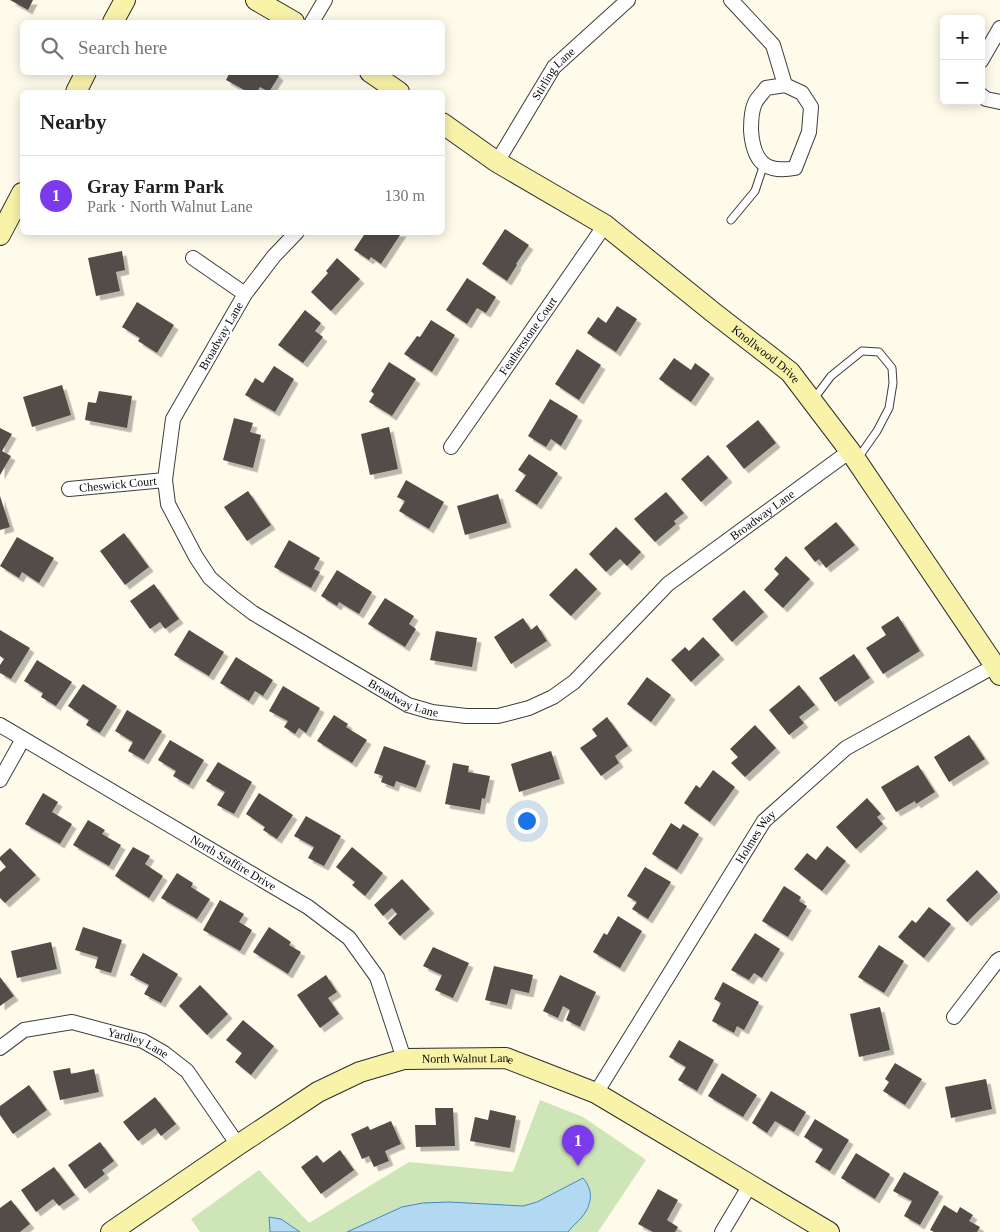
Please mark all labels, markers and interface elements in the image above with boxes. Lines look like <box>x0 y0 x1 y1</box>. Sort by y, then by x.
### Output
map controls <box>940 15 985 105</box>
button: + <box>940 15 985 60</box>
search box <box>20 20 445 75</box>
icon: search <box>38 34 66 62</box>
text: Search here <box>78 37 167 58</box>
street label: Stirling Lane <box>529 45 578 103</box>
button: − <box>940 60 985 105</box>
text: Nearby <box>40 110 107 134</box>
text: Gray Farm Park <box>87 176 224 197</box>
text: 1 <box>52 187 60 204</box>
text: 130 m <box>385 187 425 204</box>
text: Park · North Walnut Lane <box>87 198 252 215</box>
street label: Featherstone Court <box>496 294 560 378</box>
street label: Broadway Lane <box>196 299 246 373</box>
street label: Knollwood Drive <box>729 322 803 386</box>
street label: Cheswick Court <box>78 474 158 495</box>
street label: Broadway Lane <box>727 487 797 543</box>
street label: Broadway Lane <box>366 676 439 720</box>
street label: Holmes Way <box>732 807 779 866</box>
your location <box>514 808 540 834</box>
street label: North Staffire Drive <box>188 832 279 894</box>
street label: Yardley Lane <box>106 1025 171 1061</box>
street label: North Walnut Lane <box>422 1051 516 1067</box>
pin: 1 <box>562 1125 594 1166</box>

